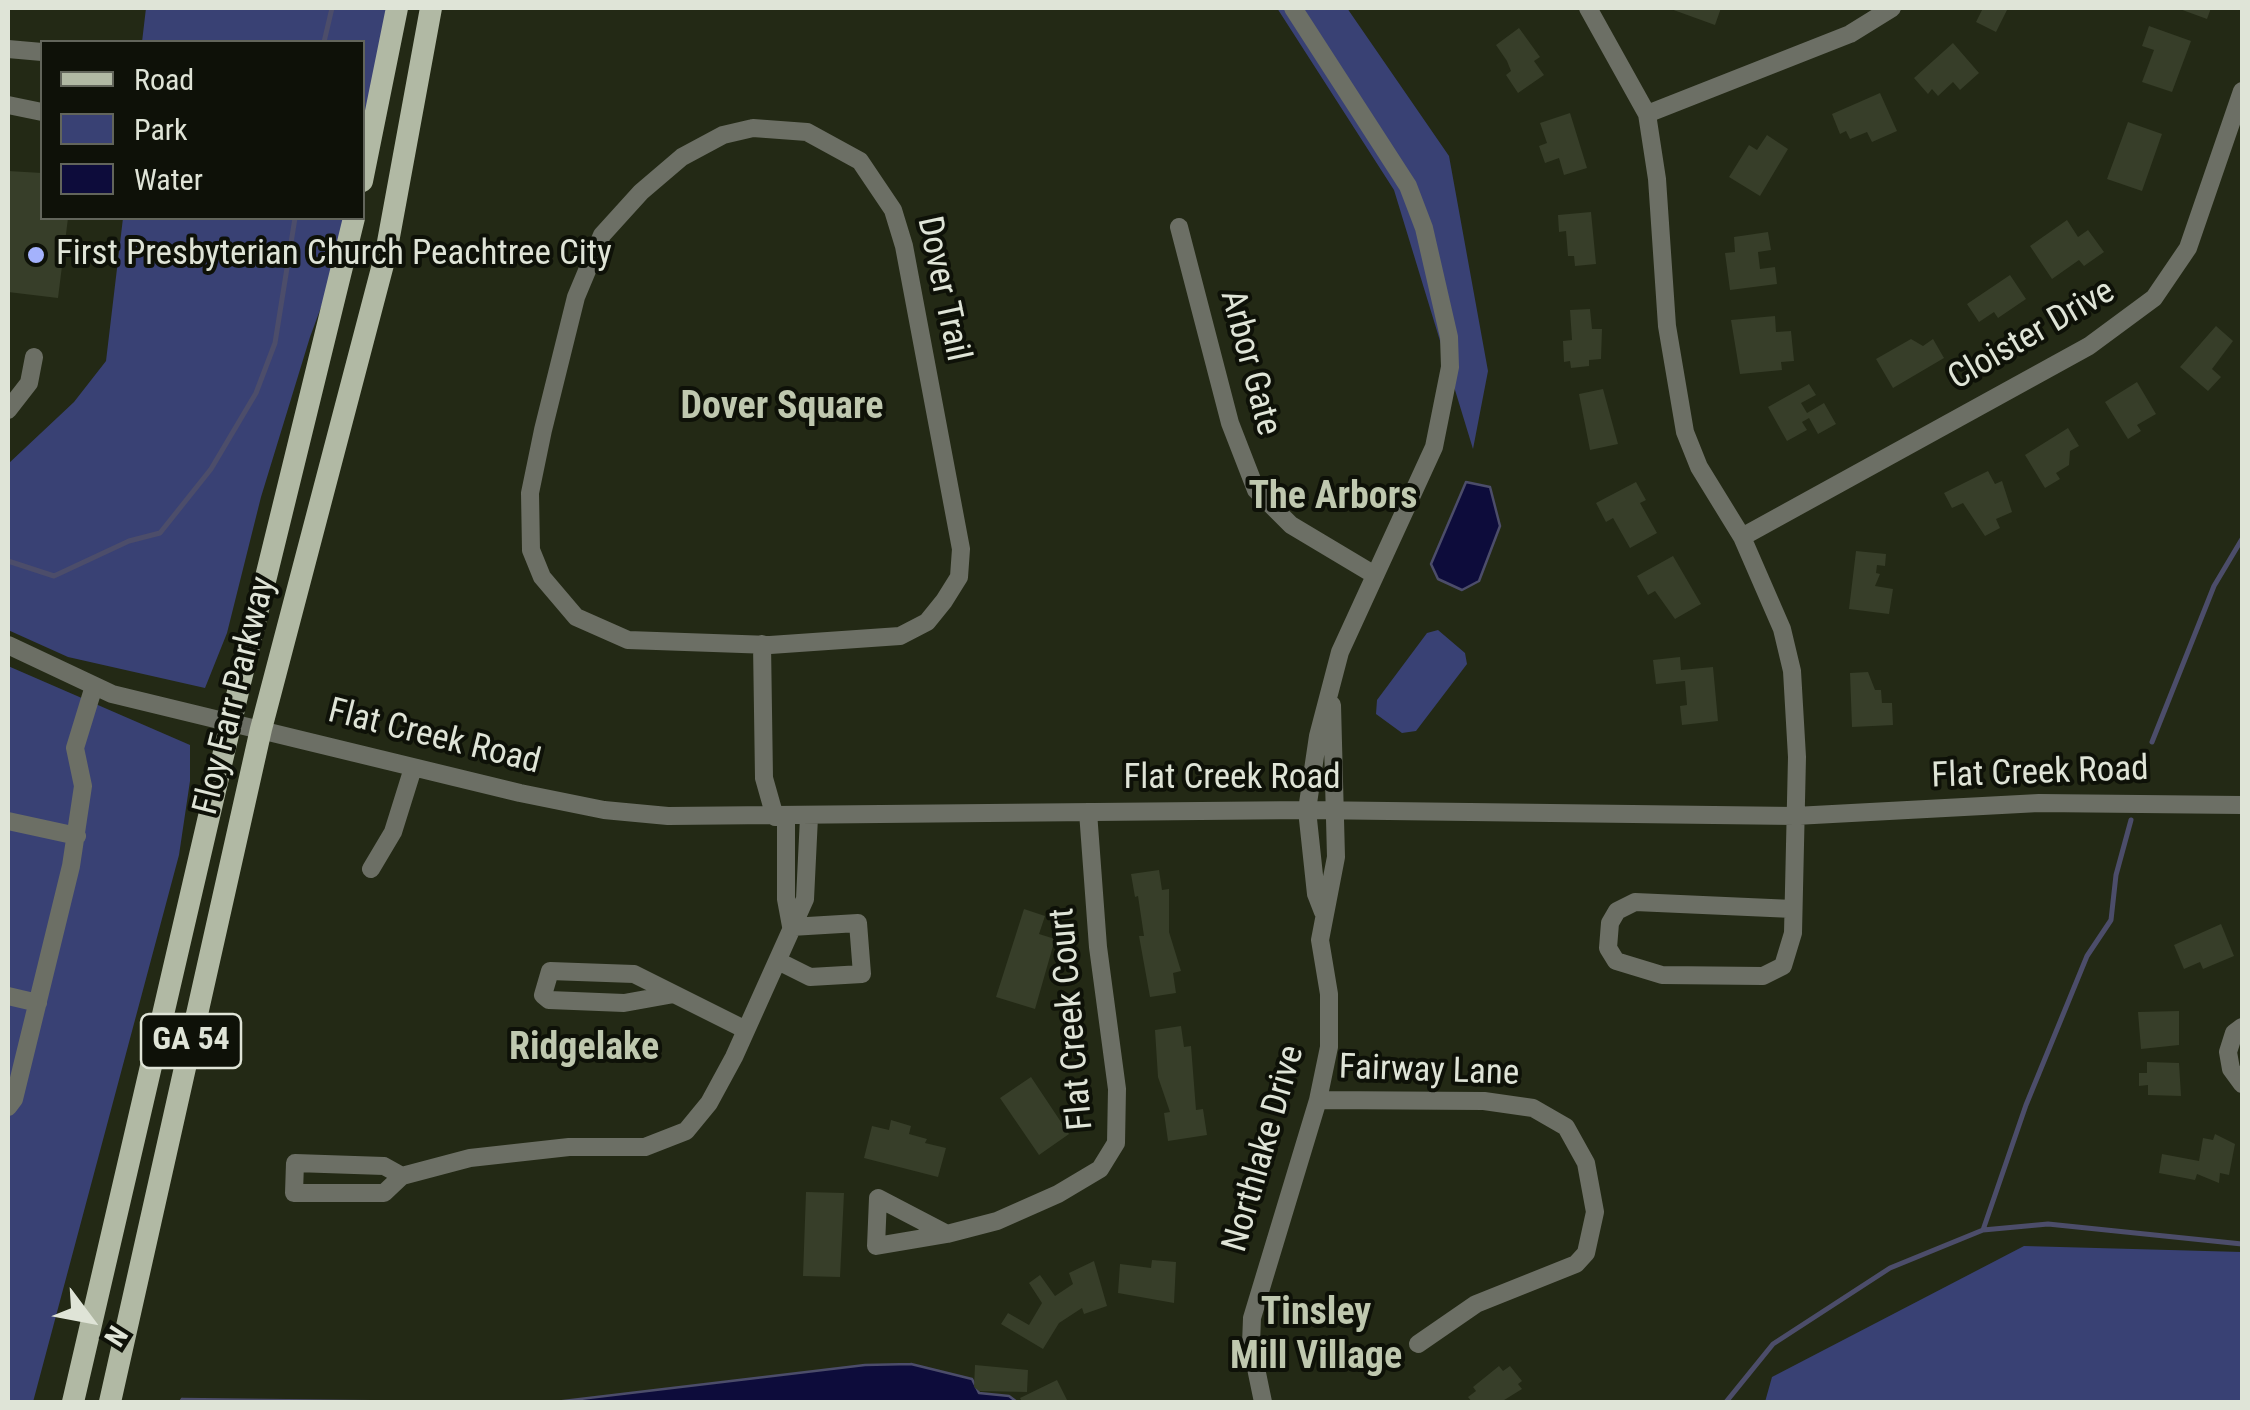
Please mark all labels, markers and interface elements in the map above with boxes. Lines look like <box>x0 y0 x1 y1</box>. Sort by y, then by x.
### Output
legend <box>40 40 365 220</box>
text: Road <box>134 62 194 97</box>
text: Park <box>134 112 188 147</box>
text: Water <box>134 162 203 197</box>
street label: Dover Trail <box>906 213 978 365</box>
place label: First Presbyterian Church Peachtree City <box>56 234 612 276</box>
marker: First Presbyterian Church Peachtree City <box>25 244 47 266</box>
street label: Cloister Drive <box>1942 272 2122 400</box>
street label: Arbor Gate <box>1209 286 1289 440</box>
district label: Dover Square <box>681 385 883 431</box>
district label: The Arbors <box>1248 475 1418 521</box>
street label: Floy Farr Parkway <box>186 573 286 819</box>
street label: Flat Creek Road <box>324 691 544 785</box>
street label: Flat Creek Road <box>1931 749 2149 799</box>
street label: Flat Creek Road <box>1123 758 1341 800</box>
street label: Flat Creek Court <box>1042 906 1104 1132</box>
road number: GA 54 <box>141 1014 241 1068</box>
district label: Ridgelake <box>509 1026 659 1072</box>
street label: Northlake Drive <box>1216 1041 1314 1257</box>
street label: Fairway Lane <box>1338 1048 1520 1096</box>
north arrow <box>40 1270 140 1370</box>
district label: Tinsley Mill Village <box>1230 1291 1402 1380</box>
text: N <box>97 1320 134 1352</box>

